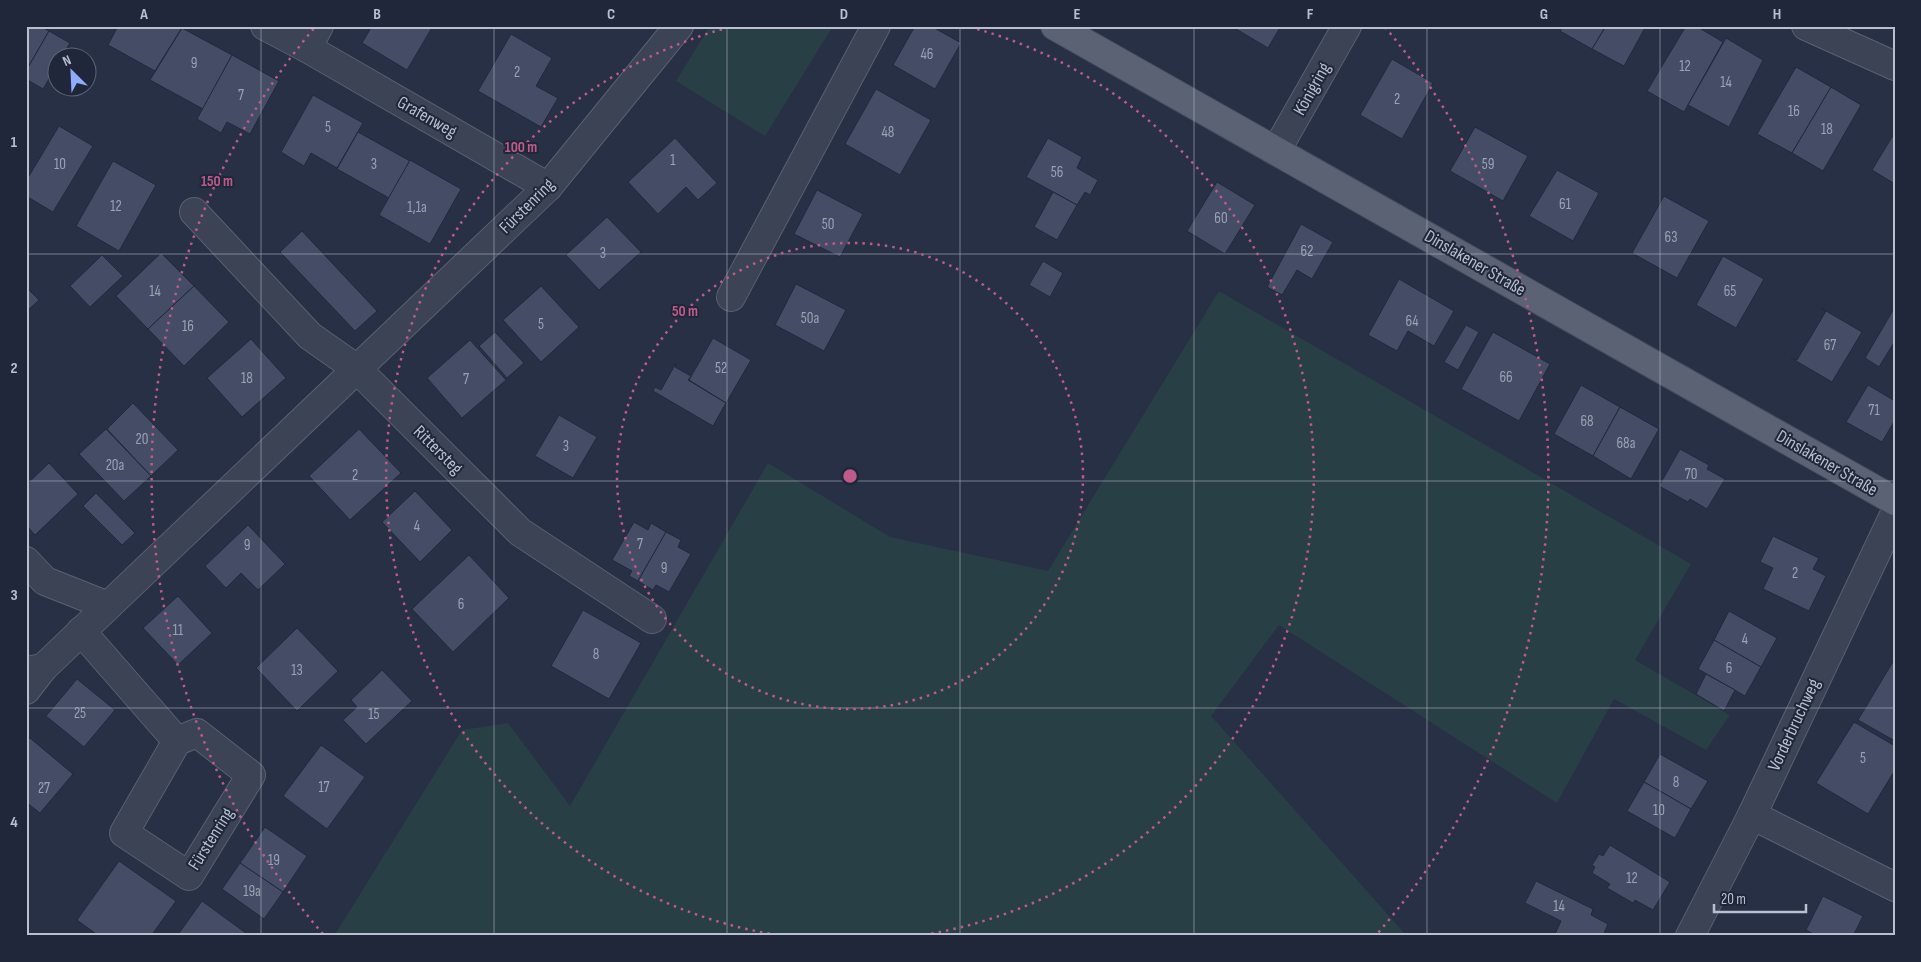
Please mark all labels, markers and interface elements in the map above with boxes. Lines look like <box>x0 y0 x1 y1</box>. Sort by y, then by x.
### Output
text: A <box>139 5 148 24</box>
text: B <box>373 5 381 24</box>
text: C <box>607 5 615 24</box>
text: D <box>840 5 848 24</box>
text: E <box>1074 5 1081 24</box>
text: F <box>1307 5 1314 24</box>
text: G <box>1540 5 1548 24</box>
text: H <box>1773 5 1781 24</box>
house number: 46 <box>921 45 933 64</box>
north arrow <box>48 48 98 98</box>
text: N <box>60 51 74 70</box>
house number: 9 <box>191 54 197 73</box>
house number: 12 <box>1679 57 1691 76</box>
street label: Königring <box>1289 59 1335 119</box>
house number: 2 <box>514 63 520 82</box>
house number: 14 <box>1720 73 1732 92</box>
house number: 7 <box>238 86 244 105</box>
house number: 2 <box>1394 90 1400 109</box>
street label: Grafenweg <box>394 92 460 142</box>
house number: 16 <box>1788 102 1800 121</box>
house number: 5 <box>325 118 331 137</box>
house number: 18 <box>1821 120 1833 139</box>
house number: 48 <box>882 123 894 142</box>
text: 1 <box>11 133 18 152</box>
text: 100 m <box>505 138 537 157</box>
house number: 1 <box>670 151 676 170</box>
house number: 10 <box>54 155 66 174</box>
house number: 3 <box>371 155 377 174</box>
house number: 59 <box>1482 155 1494 174</box>
house number: 56 <box>1051 163 1063 182</box>
text: 150 m <box>201 172 233 191</box>
street label: Fürstenring <box>495 174 559 238</box>
house number: 61 <box>1559 195 1572 214</box>
house number: 12 <box>110 197 122 216</box>
house number: 1,1a <box>407 198 427 217</box>
house number: 60 <box>1214 209 1228 228</box>
house number: 50 <box>822 215 834 234</box>
street label: Dinslakener Straße <box>1421 226 1529 300</box>
house number: 63 <box>1665 228 1677 247</box>
house number: 62 <box>1301 242 1313 261</box>
house number: 3 <box>600 244 606 263</box>
house number: 14 <box>149 282 161 301</box>
house number: 65 <box>1724 282 1736 301</box>
text: 50 m <box>672 302 698 321</box>
house number: 50a <box>801 309 819 328</box>
house number: 64 <box>1405 312 1419 331</box>
house number: 5 <box>538 315 544 334</box>
house number: 16 <box>182 317 194 336</box>
house number: 67 <box>1824 336 1836 355</box>
text: 2 <box>10 359 18 378</box>
house number: 52 <box>715 359 727 378</box>
house number: 66 <box>1499 368 1513 387</box>
house number: 18 <box>241 369 253 388</box>
house number: 7 <box>463 370 469 389</box>
house number: 71 <box>1868 401 1880 420</box>
house number: 68 <box>1580 412 1594 431</box>
street label: Rittersteg <box>409 421 467 479</box>
street label: Dinslakener Straße <box>1773 426 1881 500</box>
house number: 20 <box>136 430 148 449</box>
house number: 68a <box>1617 434 1636 453</box>
house number: 3 <box>563 437 569 456</box>
house number: 20a <box>106 456 125 475</box>
house number: 70 <box>1685 465 1697 484</box>
house number: 2 <box>352 466 358 485</box>
centre of rings <box>841 467 859 485</box>
house number: 4 <box>414 517 420 536</box>
house number: 7 <box>637 535 643 554</box>
house number: 9 <box>244 536 250 555</box>
house number: 9 <box>661 559 667 578</box>
house number: 2 <box>1792 564 1798 583</box>
text: 3 <box>10 586 18 605</box>
house number: 6 <box>458 595 464 614</box>
house number: 11 <box>173 621 184 640</box>
house number: 4 <box>1742 630 1748 649</box>
house number: 8 <box>593 645 599 664</box>
house number: 6 <box>1726 659 1732 678</box>
house number: 13 <box>291 661 303 680</box>
street label: Vorderbruchweg <box>1763 676 1825 774</box>
house number: 25 <box>74 704 86 723</box>
house number: 15 <box>368 705 380 724</box>
house number: 5 <box>1860 749 1866 768</box>
house number: 8 <box>1673 773 1679 792</box>
house number: 17 <box>318 778 330 797</box>
house number: 27 <box>38 779 50 798</box>
house number: 10 <box>1653 801 1665 820</box>
street label: Fürstenring <box>184 804 238 874</box>
text: 4 <box>10 813 18 832</box>
house number: 19 <box>268 851 280 870</box>
house number: 12 <box>1626 869 1638 888</box>
house number: 19a <box>243 882 261 901</box>
scale bar <box>1714 882 1806 914</box>
text: 20 m <box>1721 890 1746 909</box>
house number: 14 <box>1553 897 1565 916</box>

